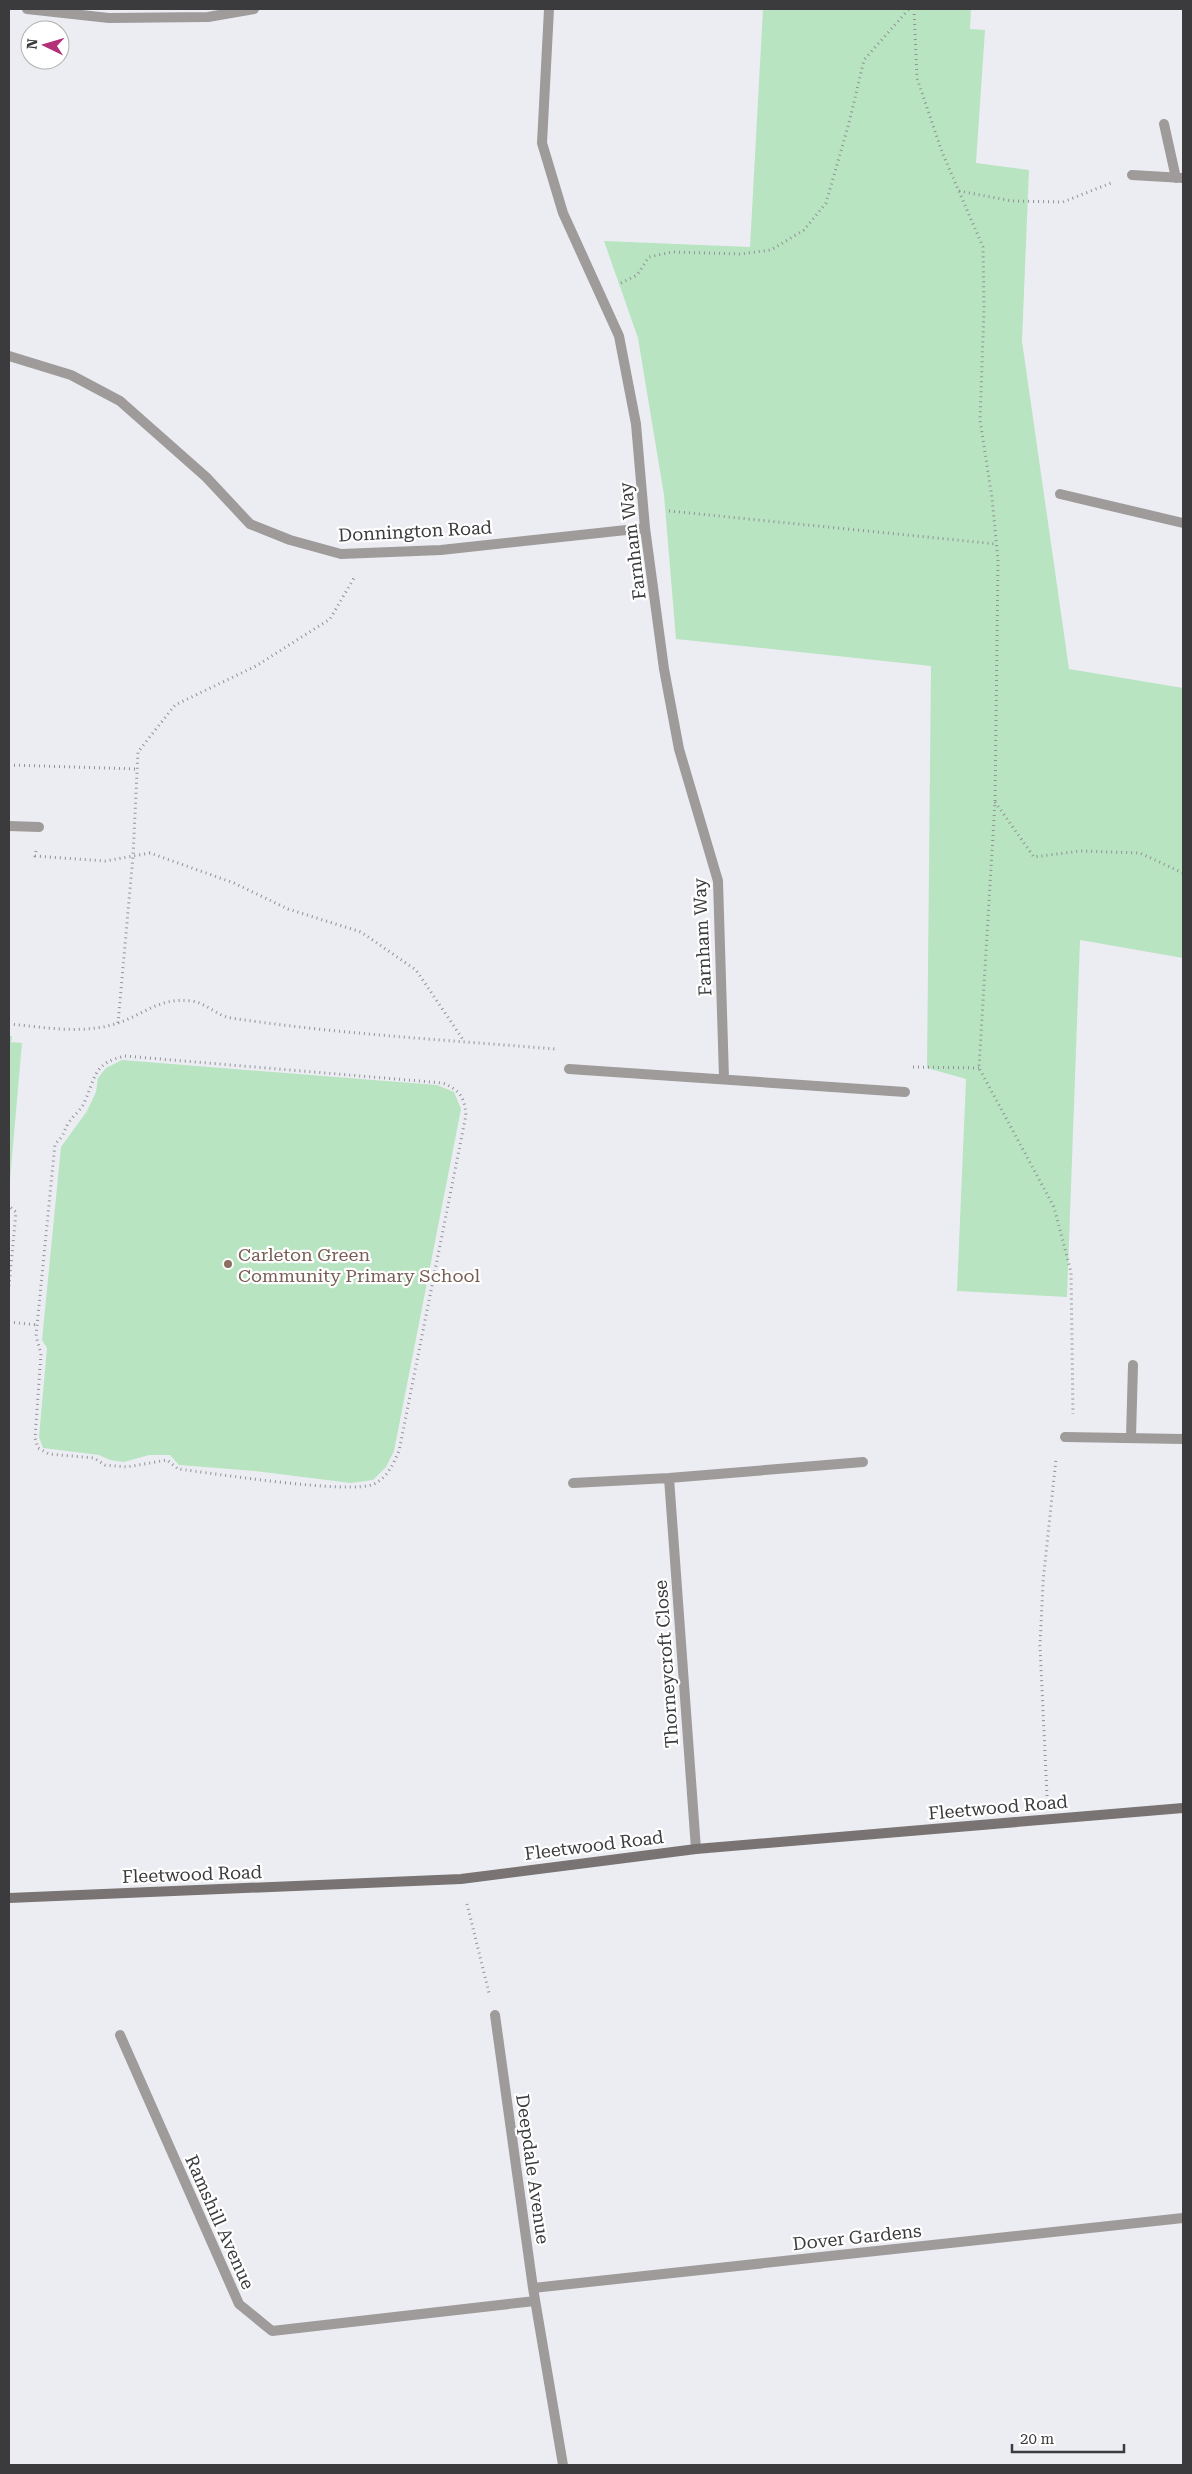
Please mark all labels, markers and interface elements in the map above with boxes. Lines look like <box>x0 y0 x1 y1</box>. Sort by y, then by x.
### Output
north arrow <box>20 20 70 70</box>
text: N <box>24 38 41 50</box>
street label: Farnham Way <box>614 481 650 601</box>
street label: Donnington Road <box>338 516 493 546</box>
street label: Farnham Way <box>688 877 716 997</box>
place label: Carleton Green Community Primary School <box>238 1244 481 1286</box>
marker: Carleton Green Community Primary School <box>222 1258 234 1270</box>
street label: Thorneycroft Close <box>650 1579 682 1749</box>
street label: Fleetwood Road <box>927 1790 1069 1824</box>
street label: Fleetwood Road <box>523 1826 665 1864</box>
street label: Fleetwood Road <box>122 1861 263 1887</box>
street label: Deepdale Avenue <box>512 2093 554 2246</box>
street label: Ramshill Avenue <box>181 2152 259 2292</box>
street label: Dover Gardens <box>792 2220 922 2254</box>
scale bar <box>1012 2422 1124 2454</box>
text: 20 m <box>1020 2430 1055 2448</box>

